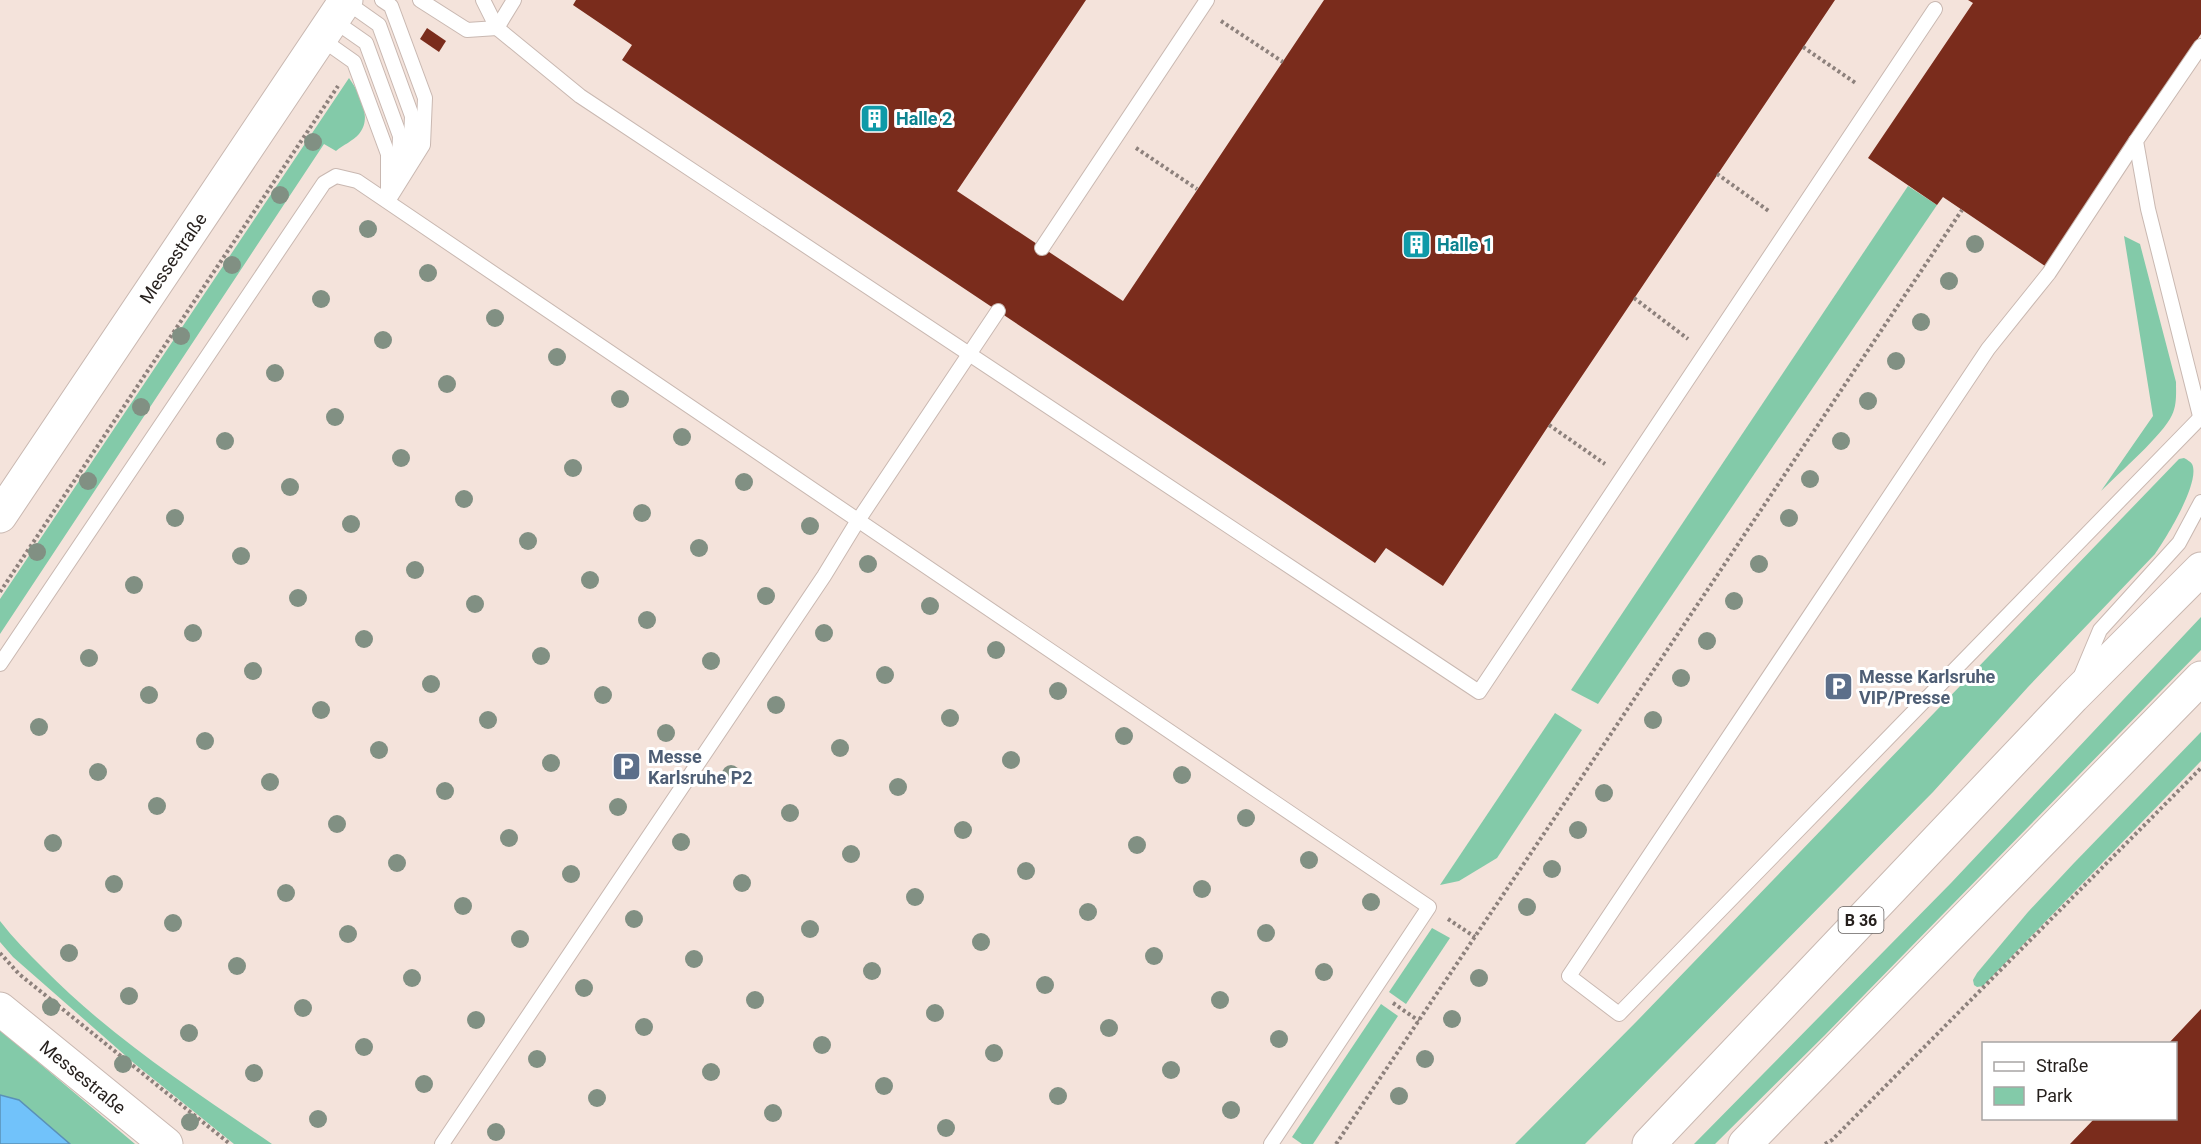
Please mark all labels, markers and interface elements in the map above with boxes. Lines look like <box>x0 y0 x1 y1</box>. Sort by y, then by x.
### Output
building icon: Halle 2 <box>859 102 891 134</box>
place label: Halle 2 <box>896 108 952 129</box>
street label: Messestraße <box>135 209 211 307</box>
building icon: Halle 1 <box>1400 228 1432 260</box>
place label: Halle 1 <box>1437 234 1493 255</box>
place label: Messe Karlsruhe VIP/Presse <box>1859 666 1996 708</box>
parking icon: Messe Karlsruhe VIP/Presse <box>1822 670 1854 702</box>
place label: Messe Karlsruhe P2 <box>648 746 753 788</box>
parking icon: Messe Karlsruhe P2 <box>611 750 643 782</box>
road number: B 36 <box>1838 907 1884 933</box>
street label: Messestraße <box>36 1036 130 1118</box>
legend <box>1982 1042 2177 1120</box>
text: Straße <box>2036 1055 2088 1076</box>
text: Park <box>2036 1085 2073 1106</box>

